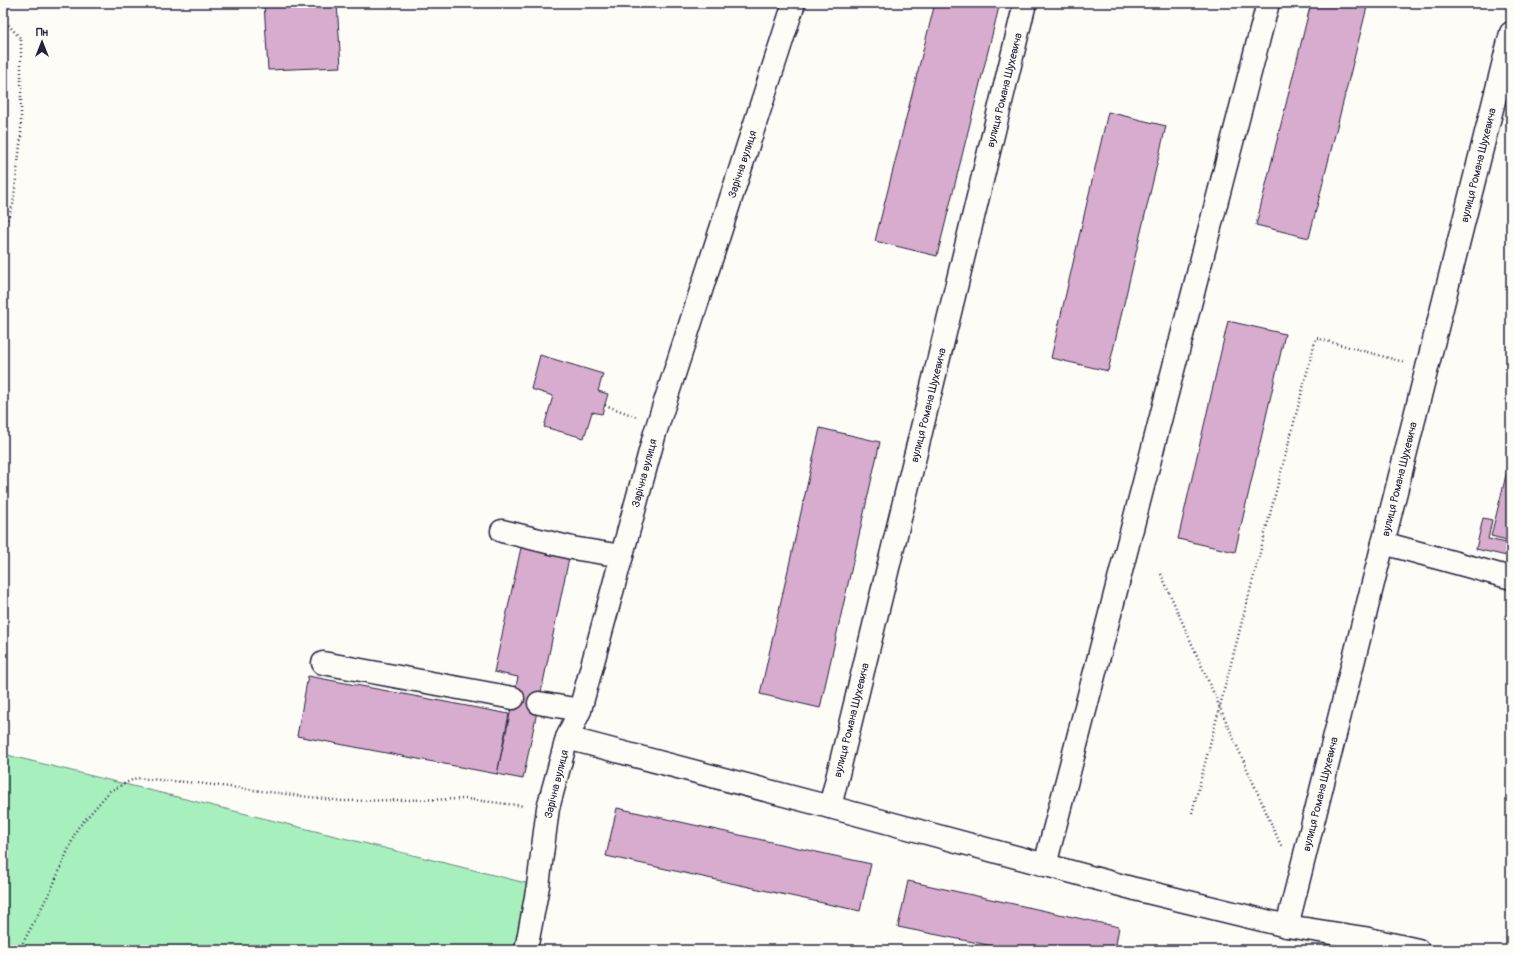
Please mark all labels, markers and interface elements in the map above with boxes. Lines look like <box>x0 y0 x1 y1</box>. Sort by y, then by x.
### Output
north arrow <box>22 22 62 62</box>
text: Пн <box>36 26 49 39</box>
street label: вулиця Романа Шухевича <box>984 32 1025 149</box>
street label: вулиця Романа Шухевича <box>1458 107 1499 224</box>
street label: Зарічна вулиця <box>725 129 760 200</box>
street label: вулиця Романа Шухевича <box>908 347 949 464</box>
street label: вулиця Романа Шухевича <box>1379 421 1420 538</box>
street label: Зарічна вулиця <box>629 438 660 509</box>
street label: вулиця Романа Шухевича <box>831 662 872 779</box>
street label: вулиця Романа Шухевича <box>1300 736 1341 853</box>
street label: Зарічна вулиця <box>542 748 571 820</box>

